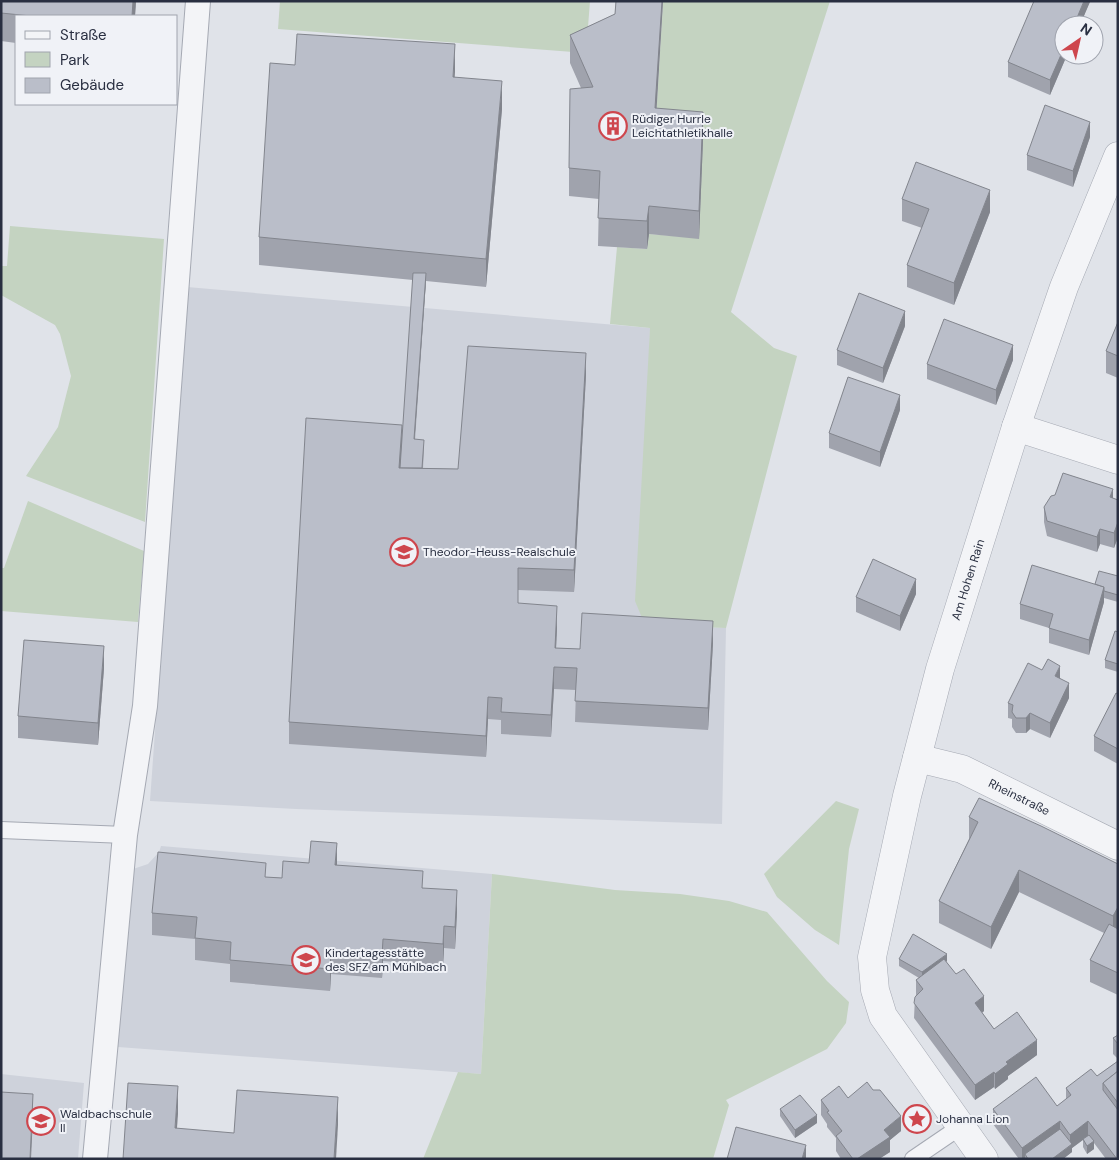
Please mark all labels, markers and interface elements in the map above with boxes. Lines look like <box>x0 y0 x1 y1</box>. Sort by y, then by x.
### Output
legend <box>15 15 178 105</box>
north arrow <box>1054 15 1104 65</box>
text: N <box>1077 19 1096 40</box>
text: Straße <box>60 25 107 45</box>
text: Park <box>60 50 90 70</box>
text: Gebäude <box>60 75 124 95</box>
building icon: Rüdiger Hurrle Leichtathletikhalle <box>598 111 628 141</box>
place label: Rüdiger Hurrle Leichtathletikhalle <box>632 111 733 141</box>
school or university icon: Theodor-Heuss-Realschule <box>389 537 419 567</box>
street label: Am Hohen Rain <box>948 537 988 622</box>
place label: Theodor-Heuss-Realschule <box>423 544 576 560</box>
street label: Rheinstraße <box>986 775 1053 819</box>
school or university icon: Kindertagesstätte des SFZ am Mühlbach <box>291 945 321 975</box>
place label: Kindertagesstätte des SFZ am Mühlbach <box>325 945 446 975</box>
place icon: Johanna Lion <box>902 1104 932 1134</box>
school or university icon: Waldbachschule II <box>26 1106 56 1136</box>
place label: Waldbachschule II <box>60 1106 152 1136</box>
place label: Johanna Lion <box>936 1111 1009 1127</box>

